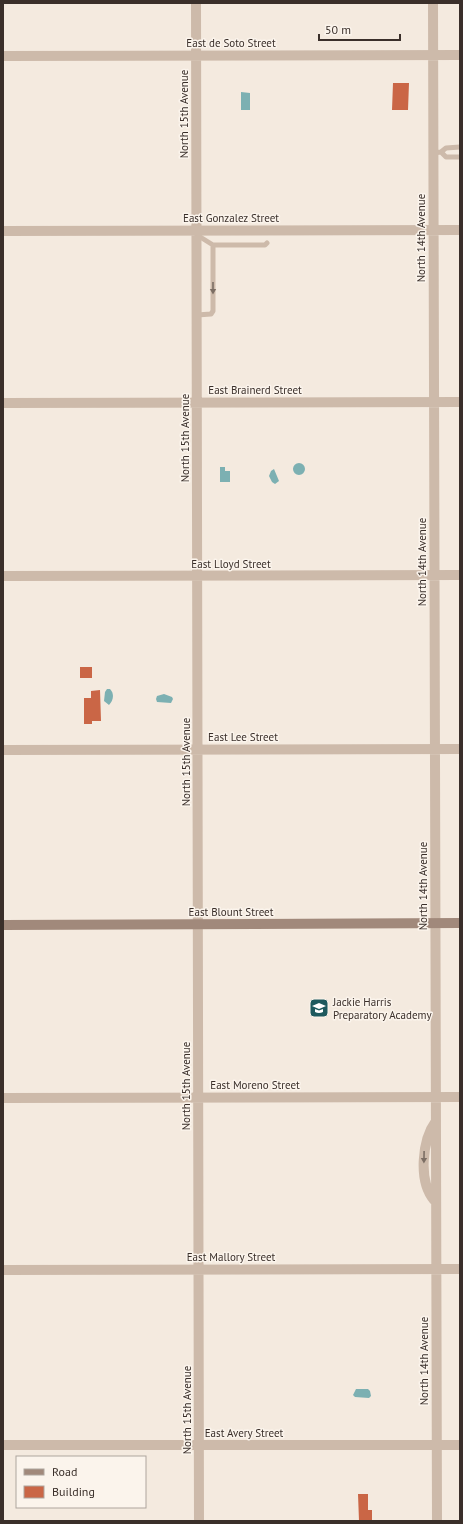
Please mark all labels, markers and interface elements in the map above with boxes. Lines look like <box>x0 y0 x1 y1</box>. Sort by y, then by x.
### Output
scale bar <box>319 16 400 42</box>
text: 50 m <box>325 22 351 37</box>
street label: East de Soto Street <box>186 36 276 50</box>
street label: North 15th Avenue <box>177 69 191 158</box>
street label: North 14th Avenue <box>414 193 428 282</box>
street label: East Gonzalez Street <box>183 211 279 225</box>
one-way arrow <box>210 282 216 295</box>
street label: East Brainerd Street <box>208 383 302 397</box>
street label: North 15th Avenue <box>178 393 192 482</box>
street label: North 14th Avenue <box>415 517 429 606</box>
street label: East Lloyd Street <box>191 557 271 571</box>
street label: North 15th Avenue <box>179 717 193 806</box>
street label: East Lee Street <box>208 730 278 744</box>
street label: North 14th Avenue <box>416 841 430 930</box>
street label: East Blount Street <box>189 905 274 919</box>
place label: Jackie Harris Preparatory Academy <box>332 995 432 1022</box>
school or university icon: Jackie Harris Preparatory Academy <box>308 997 330 1019</box>
street label: North 15th Avenue <box>179 1041 193 1130</box>
street label: East Moreno Street <box>210 1078 300 1092</box>
one-way arrow <box>421 1151 427 1164</box>
street label: East Mallory Street <box>187 1250 276 1264</box>
street label: North 14th Avenue <box>417 1316 431 1405</box>
street label: North 15th Avenue <box>180 1365 194 1454</box>
street label: East Avery Street <box>205 1426 284 1440</box>
legend <box>16 1456 146 1508</box>
text: Road <box>52 1464 77 1479</box>
text: Building <box>52 1484 95 1499</box>

